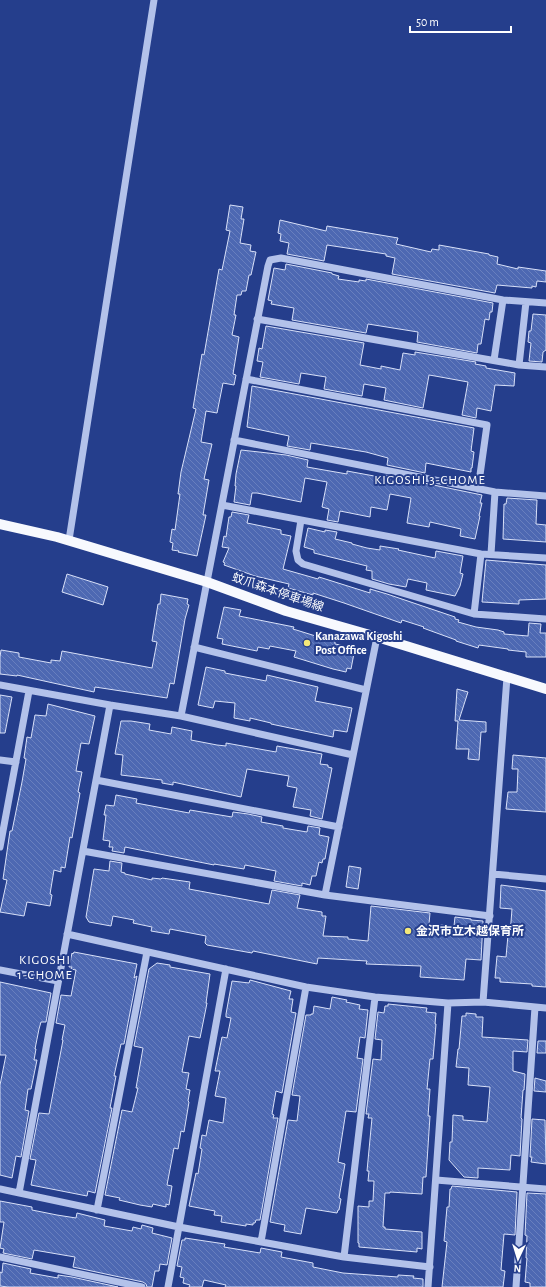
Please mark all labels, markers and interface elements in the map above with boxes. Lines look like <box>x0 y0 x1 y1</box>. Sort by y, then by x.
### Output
scale bar <box>410 8 511 34</box>
text: 50 m <box>416 16 439 28</box>
district label: KIGOSHI 3-CHOME <box>374 474 486 487</box>
street label: 蚊爪森本停車場線 <box>231 570 326 613</box>
place label: Kanazawa Kigoshi Post Office <box>315 630 402 656</box>
marker: Kanazawa Kigoshi Post Office <box>302 638 312 648</box>
place label: 金沢市立木越保育所 <box>416 924 524 937</box>
marker: 金沢市立木越保育所 <box>403 926 413 936</box>
district label: KIGOSHI 1-CHOME <box>17 954 73 982</box>
north arrow <box>498 1239 538 1279</box>
text: N <box>513 1263 522 1274</box>

